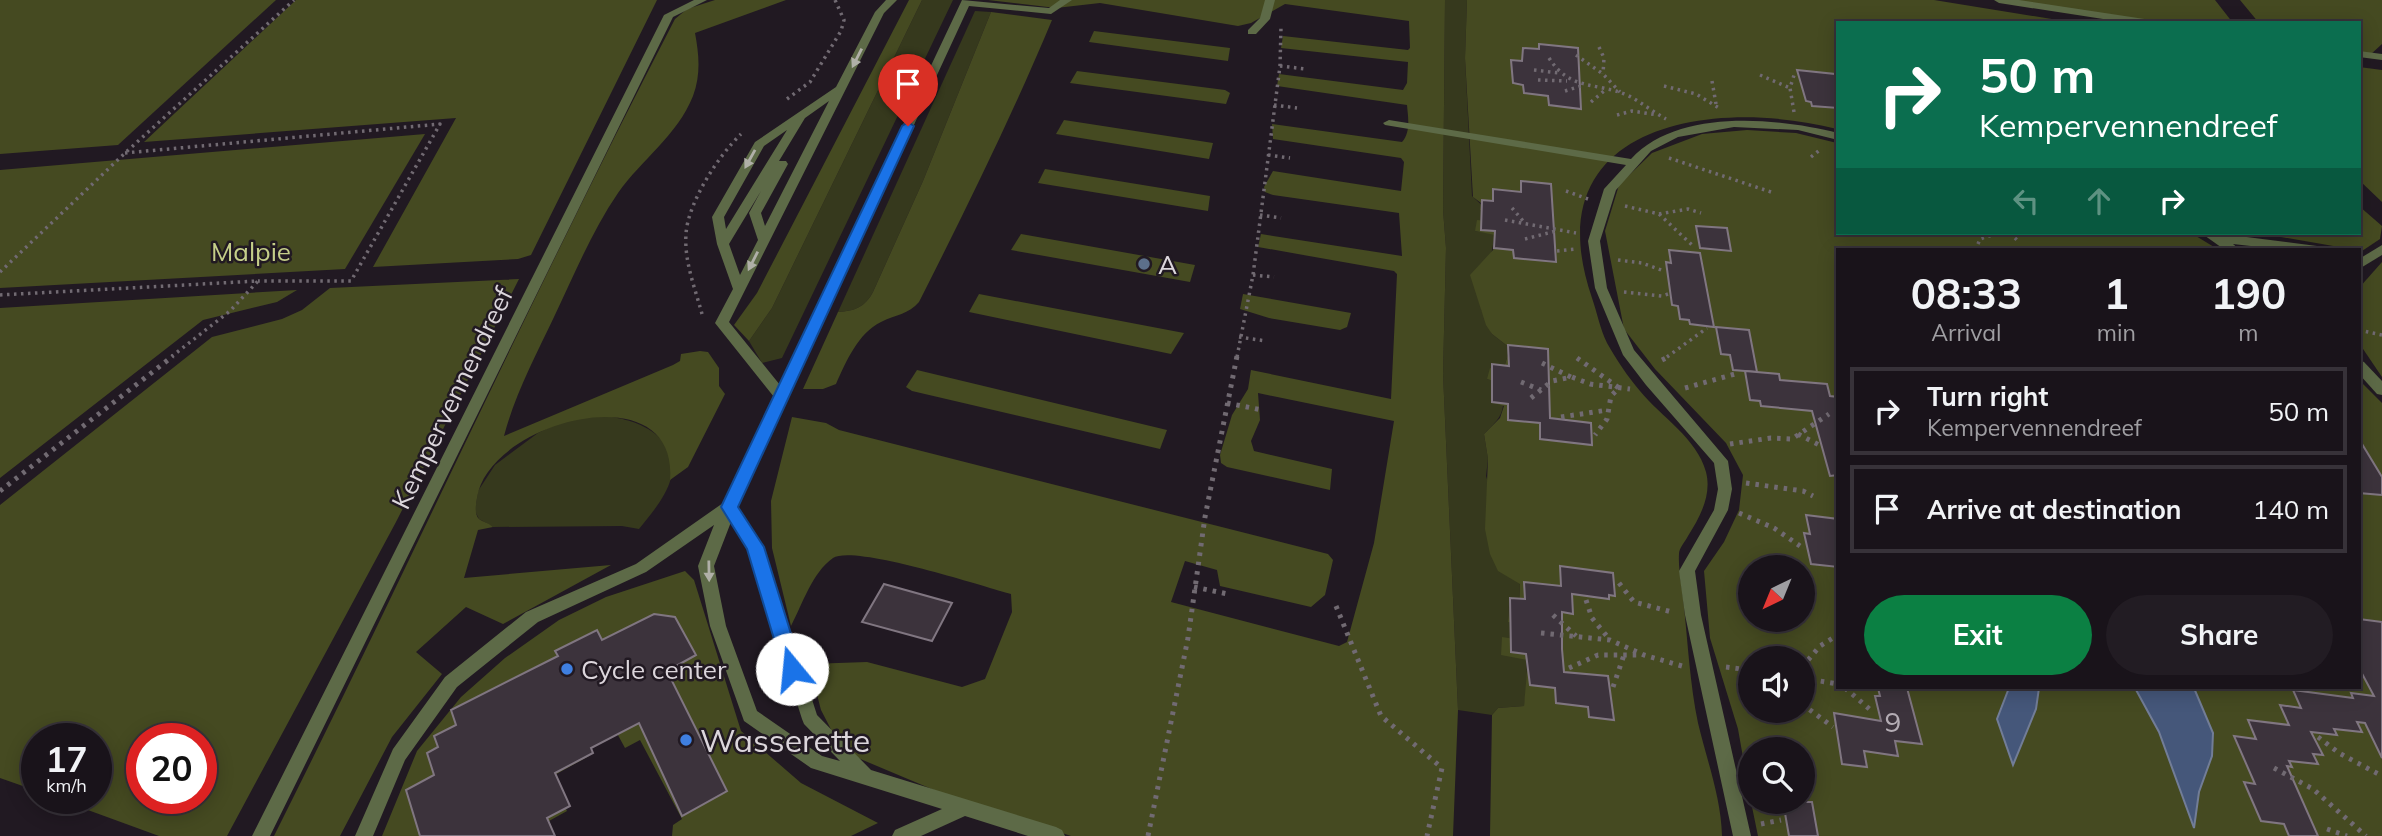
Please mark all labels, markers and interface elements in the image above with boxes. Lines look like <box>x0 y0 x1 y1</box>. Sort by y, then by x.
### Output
text: 50 m <box>1979 44 2095 105</box>
one-way arrow <box>851 48 862 68</box>
icon: right <box>1864 49 1955 140</box>
pin <box>878 54 938 126</box>
icon: arrive <box>889 65 927 103</box>
text: Kempervennendreef <box>1979 105 2278 145</box>
one-way arrow <box>744 149 756 169</box>
icon: left <box>2007 182 2045 220</box>
icon: ahead <box>2080 182 2118 220</box>
icon: right <box>2153 182 2191 220</box>
park label: Malpie <box>211 235 291 268</box>
place label: A <box>1158 248 1177 281</box>
one-way arrow <box>748 251 759 271</box>
marker: A <box>1136 256 1152 272</box>
text: 08:33 <box>1911 267 2022 320</box>
text: 1 <box>2104 267 2129 320</box>
text: 190 <box>2211 267 2286 320</box>
street label: Kempervennendreef <box>384 281 521 514</box>
text: Arrival <box>1931 318 2002 347</box>
text: min <box>2097 318 2136 347</box>
text: m <box>2238 318 2259 347</box>
text: Turn right <box>1927 380 2048 413</box>
icon: right <box>1868 392 1906 430</box>
text: 50 m <box>2268 395 2329 428</box>
text: Kempervennendreef <box>1927 413 2142 442</box>
icon: arrive <box>1868 490 1906 528</box>
text: Arrive at destination <box>1927 493 2182 526</box>
text: 140 m <box>2253 493 2329 526</box>
north arrow <box>1738 555 1815 632</box>
map controls <box>1738 555 1815 814</box>
one-way arrow <box>703 561 715 583</box>
button: Exit <box>1864 595 2092 675</box>
button: Share <box>2106 595 2333 675</box>
position arrow <box>755 632 829 706</box>
button: sound <box>1738 646 1815 723</box>
place label: Cycle center <box>581 653 727 686</box>
marker: Cycle center <box>559 661 575 677</box>
house number: 9 <box>1885 704 1901 739</box>
place label: Wasserette <box>700 720 870 760</box>
speed limit sign: 20 <box>126 723 217 814</box>
marker: Wasserette <box>678 732 694 748</box>
text: 17 <box>45 737 88 781</box>
button: search <box>1738 737 1815 814</box>
text: km/h <box>46 774 87 797</box>

